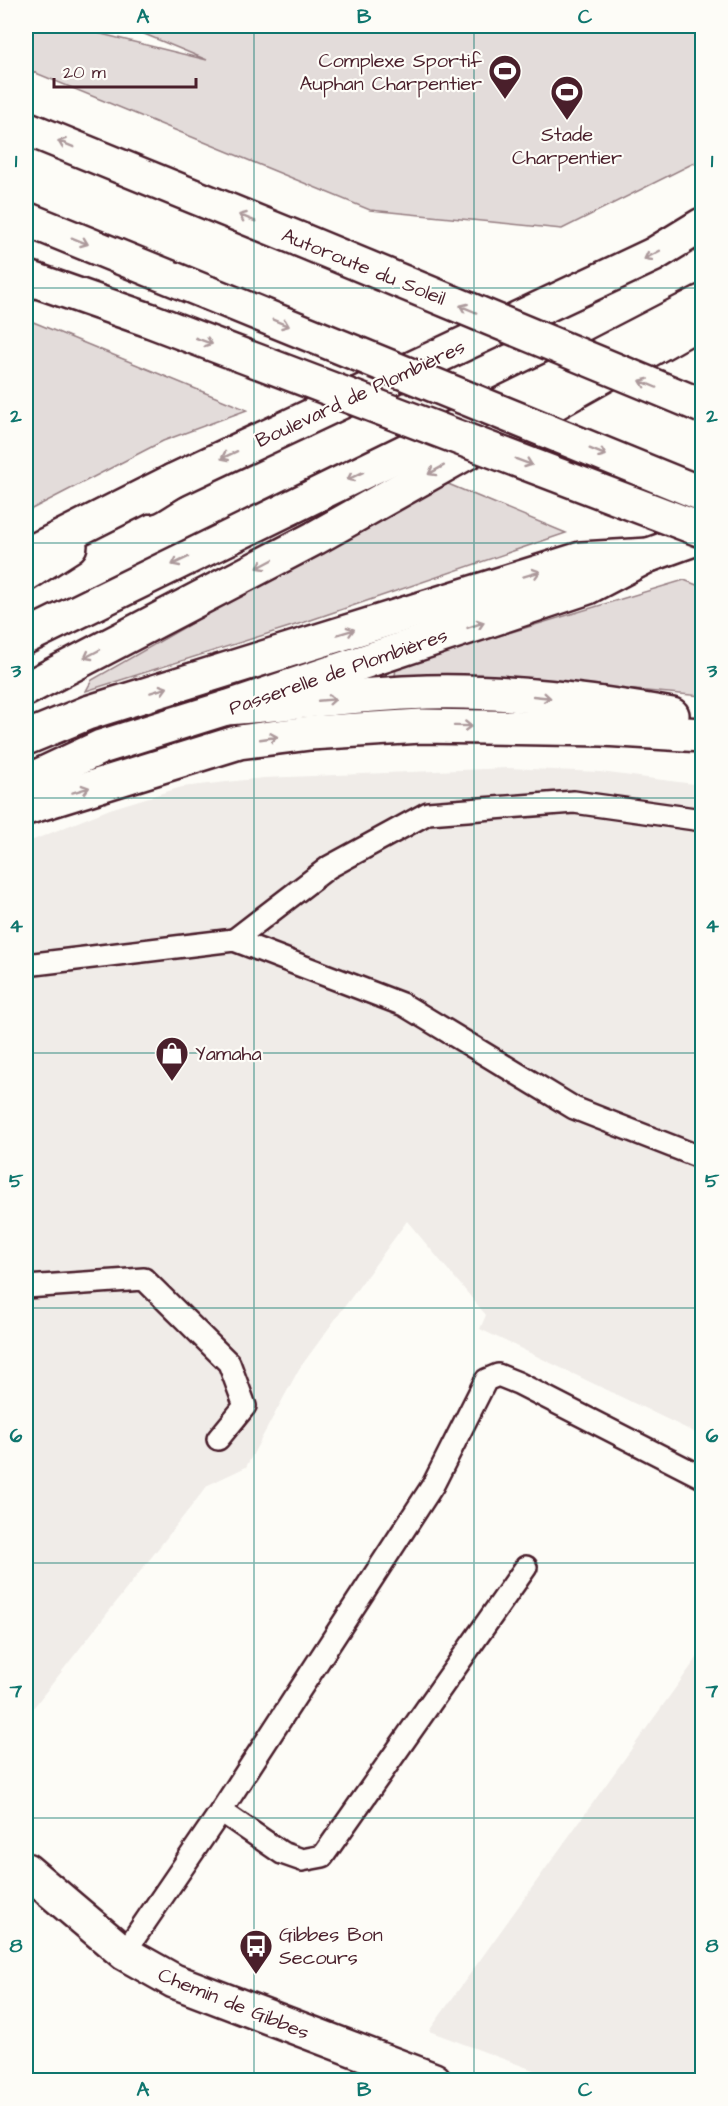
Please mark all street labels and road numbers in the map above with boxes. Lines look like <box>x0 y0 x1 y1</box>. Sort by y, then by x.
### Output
street label: Autoroute du Soleil <box>278 221 450 313</box>
street label: Boulevard de Plombières <box>251 333 470 455</box>
street label: Passerelle de Plombières <box>225 621 451 723</box>
street label: Chemin de Gibbes <box>154 1961 313 2047</box>

